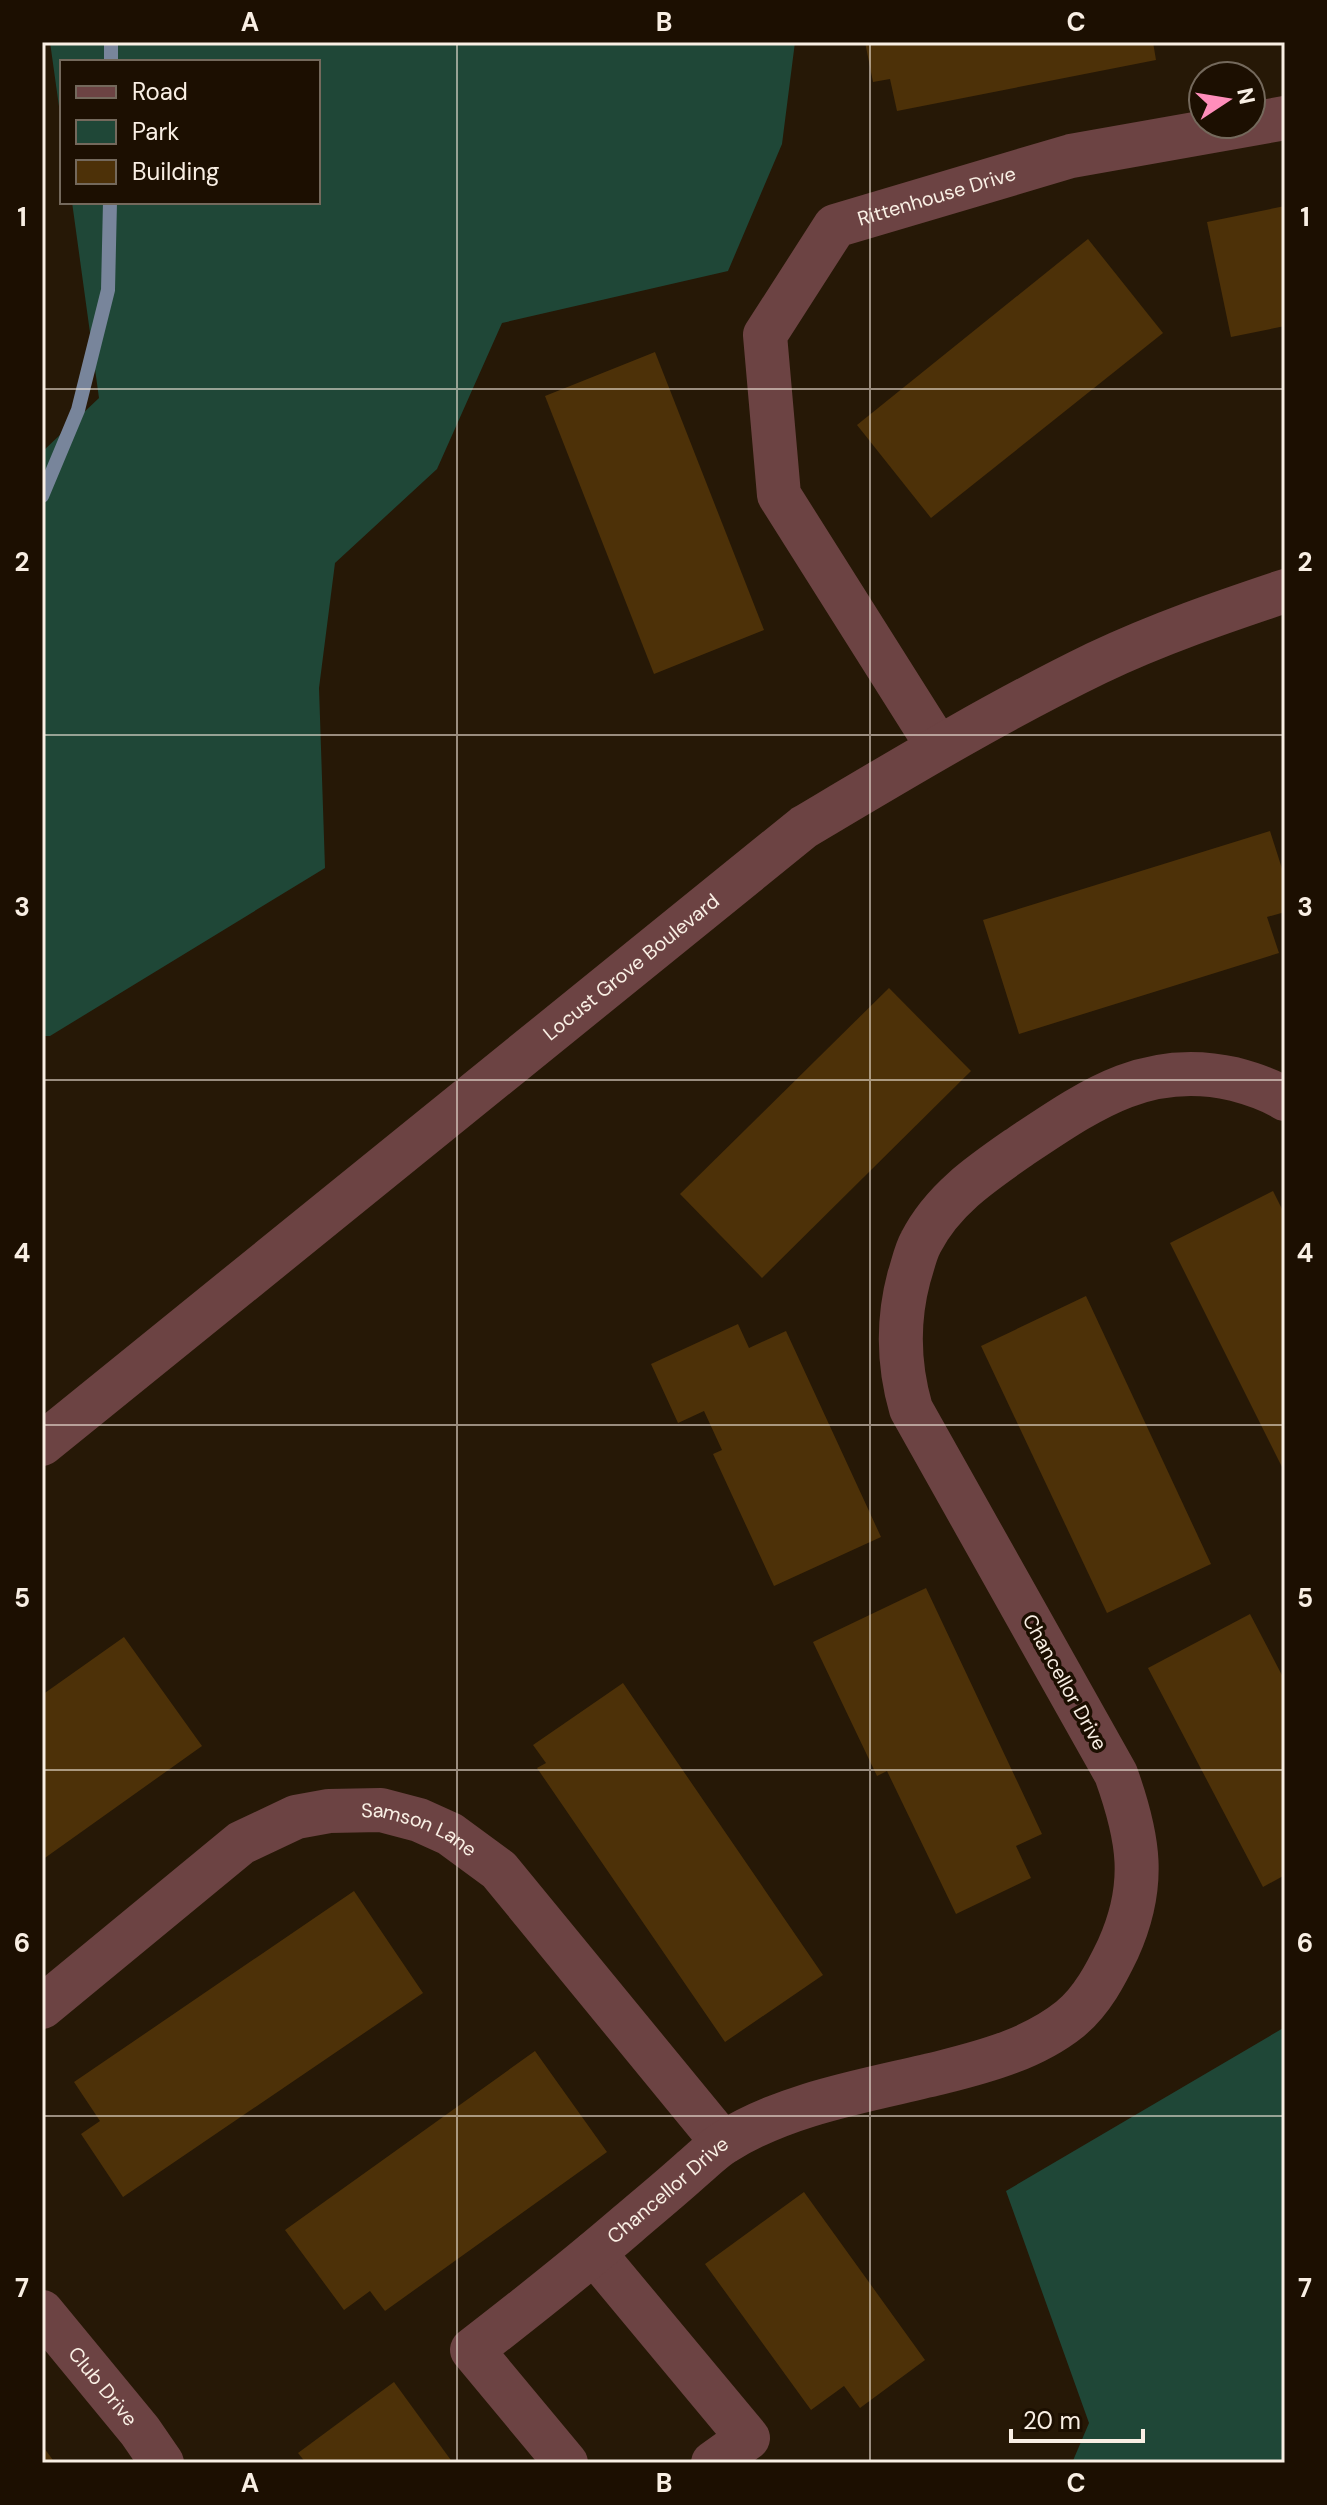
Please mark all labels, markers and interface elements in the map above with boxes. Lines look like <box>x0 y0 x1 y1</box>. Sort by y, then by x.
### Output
text: A <box>241 5 259 39</box>
text: B <box>656 5 672 39</box>
text: C <box>1066 5 1086 39</box>
legend <box>60 60 320 204</box>
north arrow <box>1187 60 1267 140</box>
text: Road <box>132 76 188 107</box>
text: N <box>1230 85 1262 107</box>
text: Park <box>132 116 179 147</box>
text: Building <box>132 156 219 187</box>
street label: Rittenhouse Drive <box>854 160 1019 232</box>
text: 1 <box>17 200 27 234</box>
text: 1 <box>1300 200 1310 234</box>
text: 2 <box>14 545 30 579</box>
text: 2 <box>1297 545 1313 579</box>
street label: Locust Grove Boulevard <box>538 888 725 1046</box>
text: 3 <box>14 890 30 924</box>
text: 3 <box>1297 890 1313 924</box>
text: 4 <box>14 1236 30 1270</box>
text: 4 <box>1297 1236 1313 1270</box>
text: 5 <box>14 1581 30 1615</box>
text: 5 <box>1297 1581 1313 1615</box>
street label: Chancellor Drive <box>1017 1609 1113 1755</box>
street label: Samson Lane <box>361 1797 482 1862</box>
text: 6 <box>14 1926 30 1960</box>
text: 6 <box>1297 1926 1313 1960</box>
street label: Chancellor Drive <box>602 2130 733 2249</box>
text: 7 <box>15 2271 29 2305</box>
text: 7 <box>1298 2271 1312 2305</box>
street label: Club Drive <box>63 2341 143 2431</box>
scale bar <box>1011 2393 1143 2443</box>
text: 20 m <box>1023 2405 1081 2436</box>
text: A <box>241 2466 259 2500</box>
text: B <box>656 2466 672 2500</box>
text: C <box>1066 2466 1086 2500</box>

